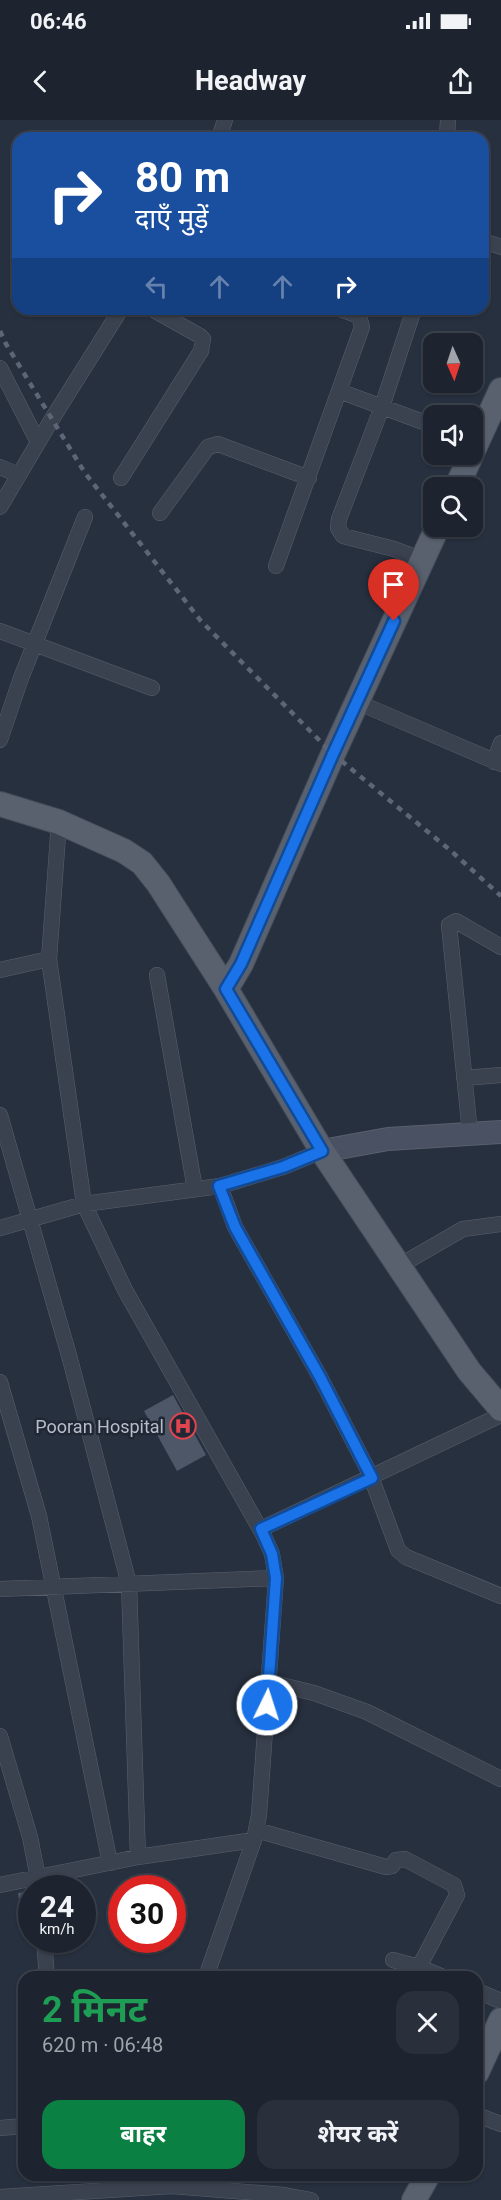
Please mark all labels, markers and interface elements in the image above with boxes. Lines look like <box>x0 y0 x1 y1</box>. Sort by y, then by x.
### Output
text: 06:46 <box>30 9 87 34</box>
icon: back <box>24 65 57 98</box>
text: Headway <box>195 65 306 97</box>
icon: share <box>444 65 477 98</box>
text: 80 m <box>135 153 230 202</box>
icon: right <box>36 156 114 234</box>
text: दाएँ मुड़ें <box>135 203 209 235</box>
icon: left <box>140 270 173 303</box>
icon: ahead <box>203 270 236 303</box>
icon: ahead <box>266 270 299 303</box>
icon: right <box>329 270 362 303</box>
north arrow <box>423 333 483 393</box>
map controls <box>423 333 483 537</box>
button: sound <box>423 405 483 465</box>
button: search <box>423 477 483 537</box>
pin <box>368 559 419 621</box>
icon: arrive <box>377 568 410 601</box>
hospital icon: Pooran Hospital <box>168 1411 198 1441</box>
place label: Pooran Hospital <box>35 1416 164 1437</box>
position arrow <box>235 1673 299 1737</box>
speed limit sign: 30 <box>108 1875 186 1953</box>
text: 24 <box>40 1889 74 1924</box>
text: km/h <box>39 1920 75 1938</box>
text: 2 मिनट <box>42 1989 147 2031</box>
button: close <box>396 1991 459 2054</box>
text: 620 m · 06:48 <box>42 2033 163 2057</box>
button: बाहर <box>42 2100 245 2169</box>
button: शेयर करें <box>257 2100 459 2169</box>

